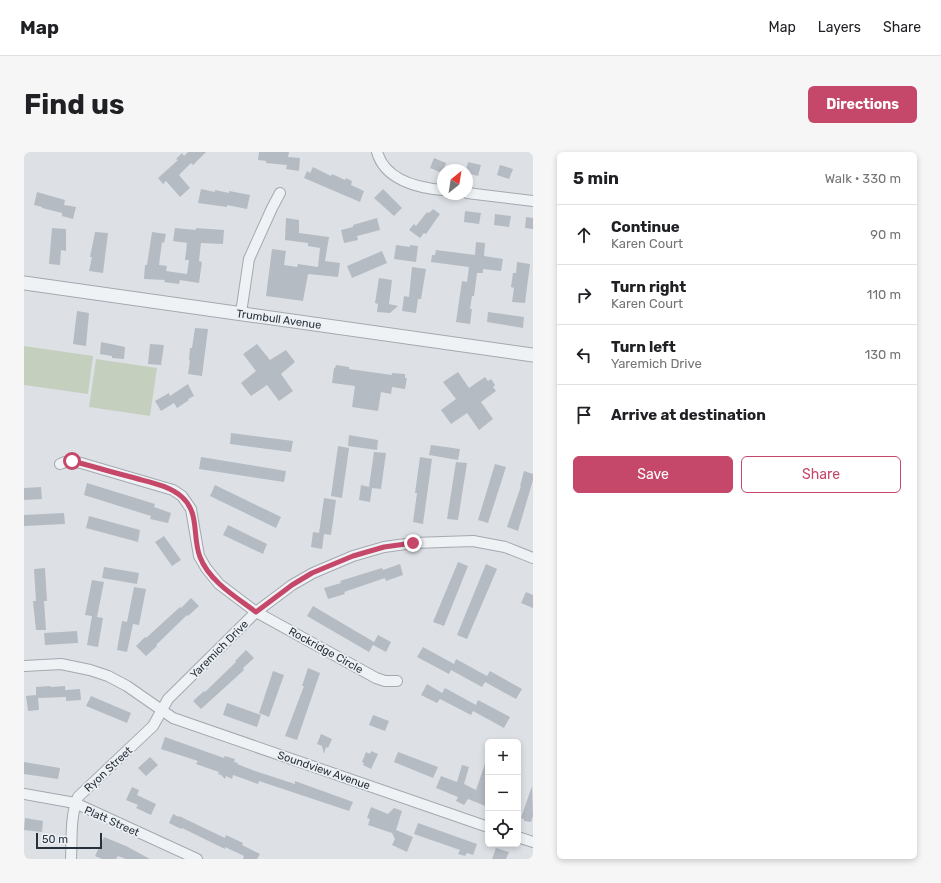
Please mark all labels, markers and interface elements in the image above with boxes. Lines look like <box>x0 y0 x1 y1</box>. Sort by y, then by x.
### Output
text: Map <box>20 16 59 39</box>
text: Map <box>769 19 796 36</box>
text: Layers <box>818 19 861 36</box>
text: Share <box>883 19 921 36</box>
button: Directions <box>808 86 917 123</box>
text: Find us <box>24 88 124 121</box>
north arrow <box>437 164 473 200</box>
text: 5 min <box>573 168 619 188</box>
text: Walk · 330 m <box>825 171 901 186</box>
text: Continue <box>611 218 680 236</box>
icon: ahead <box>573 224 595 246</box>
text: 90 m <box>870 227 901 242</box>
text: Karen Court <box>611 236 683 251</box>
text: Turn right <box>611 278 686 296</box>
icon: right <box>573 284 595 306</box>
text: 110 m <box>867 287 901 302</box>
text: Karen Court <box>611 296 683 311</box>
street label: Trumbull Avenue <box>236 307 322 332</box>
text: Turn left <box>611 338 676 356</box>
icon: left <box>573 344 595 366</box>
text: 130 m <box>865 347 901 362</box>
text: Yaremich Drive <box>611 356 702 371</box>
icon: arrive <box>573 404 595 426</box>
text: Arrive at destination <box>611 406 766 424</box>
route start <box>63 452 81 470</box>
button: Save <box>573 456 733 493</box>
button: Share <box>741 456 901 493</box>
route end <box>404 534 422 552</box>
street label: Yaremich Drive <box>188 618 251 681</box>
street label: Rockridge Circle <box>286 625 365 676</box>
map controls <box>485 739 521 847</box>
button: + <box>485 739 521 775</box>
street label: Ryon Street <box>82 743 135 795</box>
street label: Soundview Avenue <box>276 748 372 792</box>
button: − <box>485 775 521 811</box>
street label: Platt Street <box>82 804 142 840</box>
button: locate <box>485 811 521 847</box>
scale bar <box>36 831 102 850</box>
text: 50 m <box>42 833 68 846</box>

